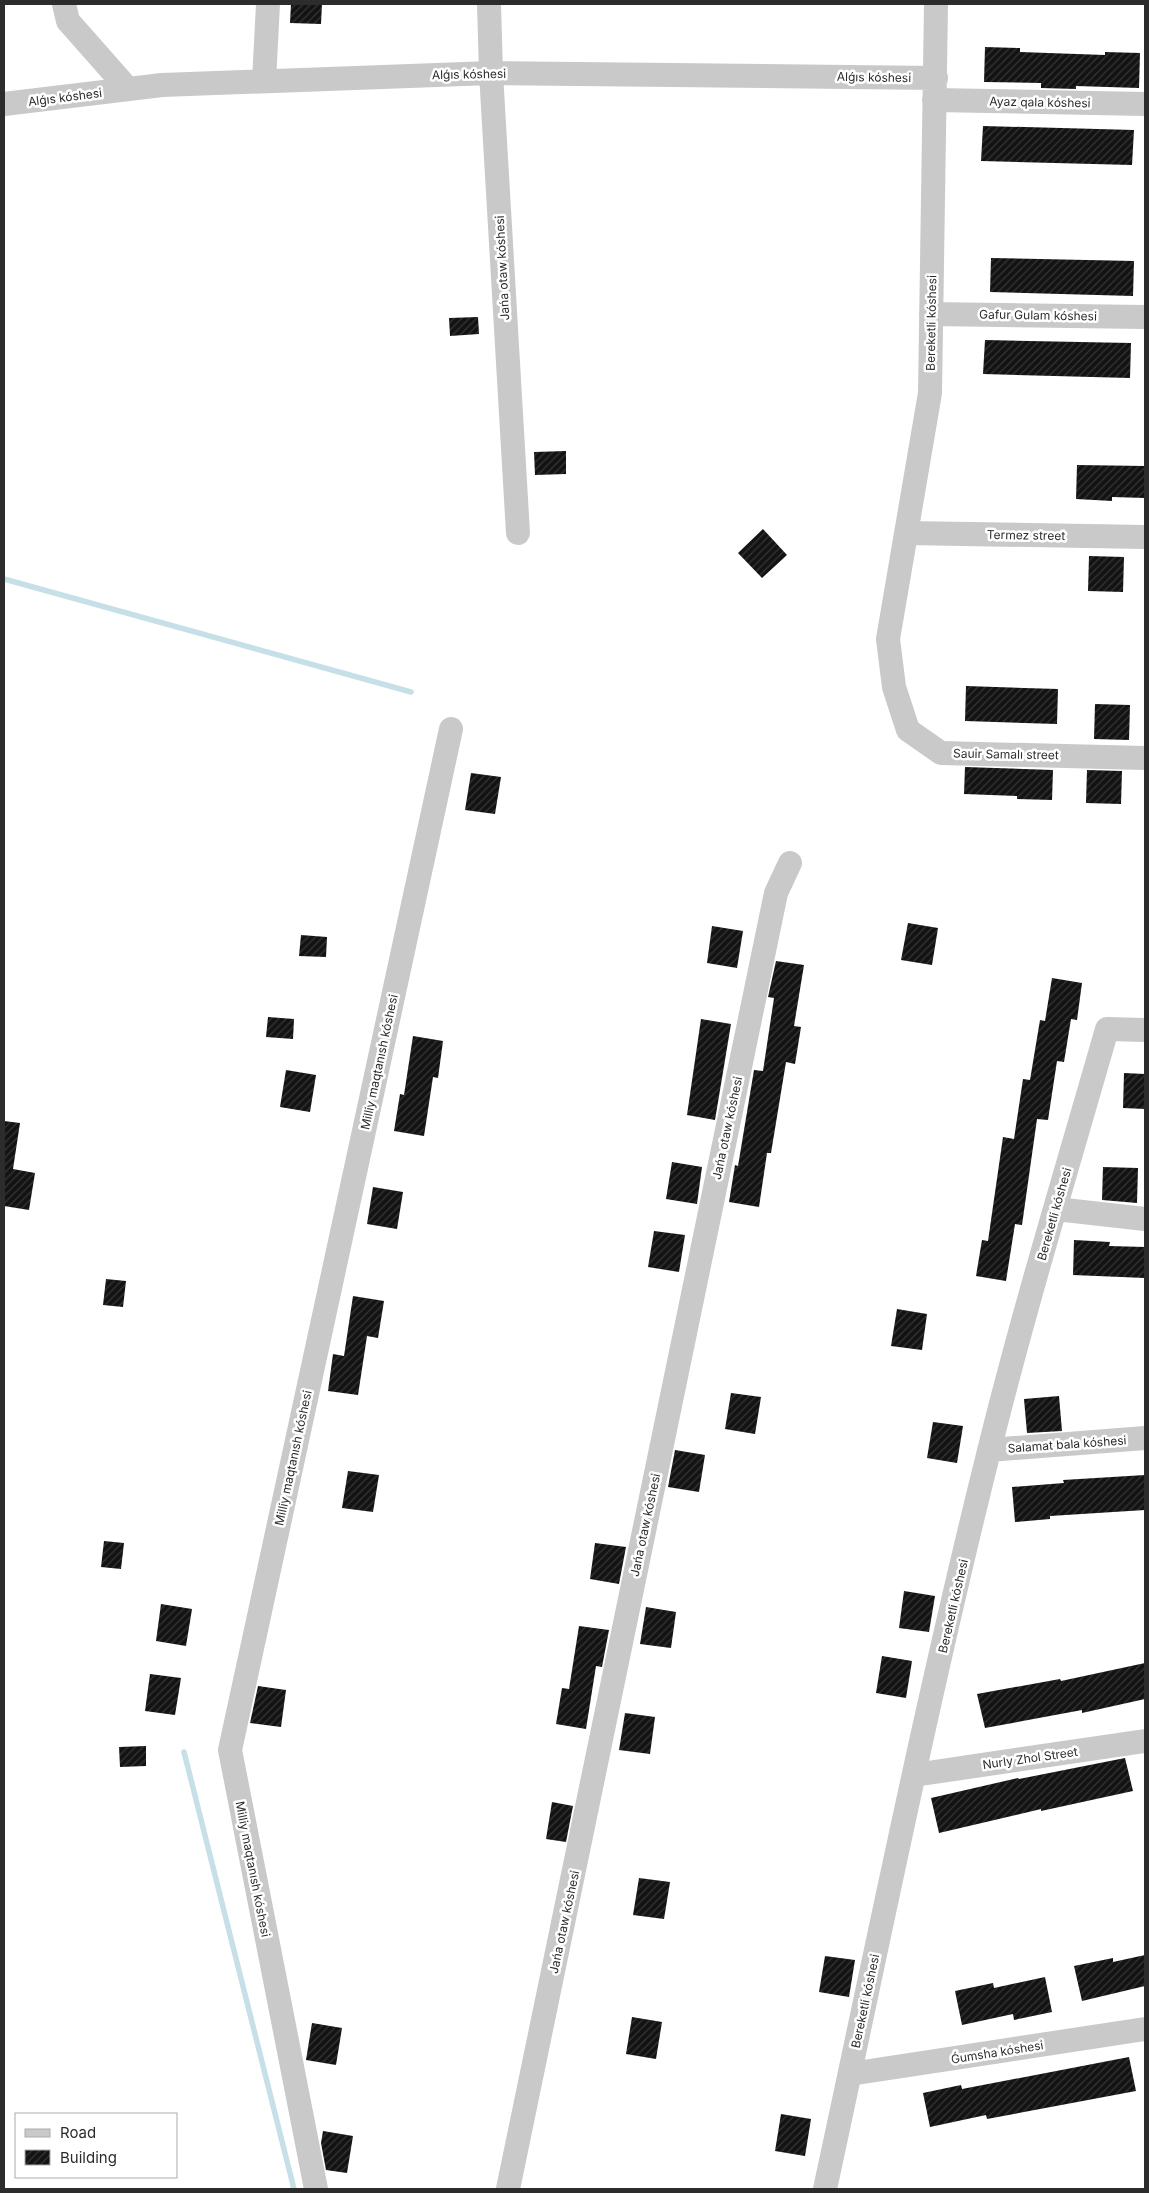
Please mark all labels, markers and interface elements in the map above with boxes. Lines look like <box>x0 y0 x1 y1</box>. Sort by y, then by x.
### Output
street label: Alǵıs kóshesi <box>432 66 506 82</box>
street label: Alǵıs kóshesi <box>837 69 911 85</box>
street label: Alǵıs kóshesi <box>27 85 103 109</box>
street label: Ayaz qala kóshesi <box>989 94 1091 110</box>
street label: Jańa otaw kóshesi <box>492 215 512 321</box>
street label: Bereketli kóshesi <box>923 275 939 371</box>
street label: Gafur Gulam kóshesi <box>979 306 1097 324</box>
street label: Termez street <box>987 527 1065 543</box>
street label: Sauir Samalı street <box>953 746 1059 762</box>
street label: Milliy maqtanısh kóshesi <box>357 993 401 1131</box>
street label: Jańa otaw kóshesi <box>709 1075 745 1181</box>
street label: Bereketli kóshesi <box>1034 1166 1074 1262</box>
street label: Milliy maqtanısh kóshesi <box>271 1389 315 1527</box>
street label: Salamat bala kóshesi <box>1007 1432 1127 1456</box>
street label: Jańa otaw kóshesi <box>627 1472 663 1578</box>
street label: Bereketli kóshesi <box>935 1558 971 1654</box>
street label: Nurly Zhol Street <box>981 1744 1079 1772</box>
street label: Milliy maqtanısh kóshesi <box>232 1800 274 1938</box>
street label: Jańa otaw kóshesi <box>546 1869 582 1975</box>
street label: Bereketli kóshesi <box>848 1953 882 2049</box>
street label: Ǵumsha kóshesi <box>950 2037 1044 2067</box>
legend <box>15 2113 178 2178</box>
text: Road <box>60 2123 96 2142</box>
text: Building <box>60 2148 117 2167</box>

